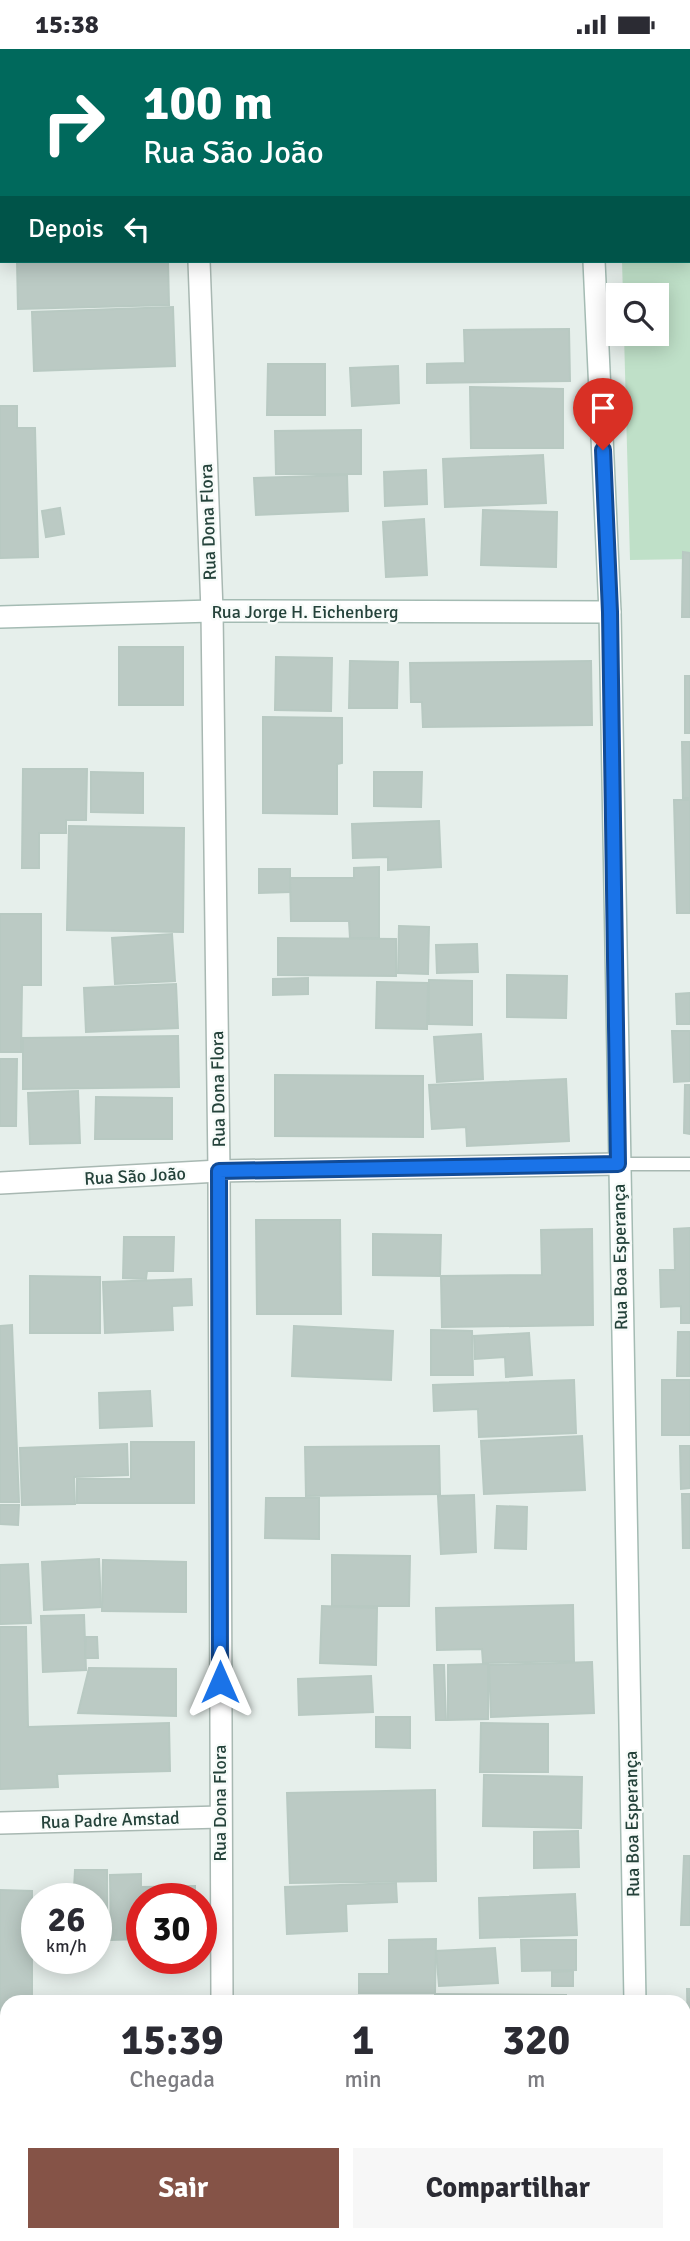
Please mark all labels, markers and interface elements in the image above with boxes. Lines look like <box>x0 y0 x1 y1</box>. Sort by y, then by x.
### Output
text: 15:38 <box>35 9 99 41</box>
text: 100 m <box>143 73 273 133</box>
icon: right <box>28 77 119 168</box>
text: Rua São João <box>143 133 324 172</box>
icon: left <box>118 210 156 248</box>
text: Depois <box>28 213 104 245</box>
map controls <box>606 283 669 346</box>
button: search <box>606 283 669 346</box>
pin <box>573 378 633 450</box>
icon: arrive <box>584 389 622 427</box>
street label: Rua Dona Flora <box>195 463 221 581</box>
street label: Rua Jorge H. Eichenberg <box>211 601 399 623</box>
street label: Rua Dona Flora <box>206 1030 230 1148</box>
street label: Rua São João <box>84 1162 186 1190</box>
street label: Rua Boa Esperança <box>608 1184 632 1330</box>
position arrow <box>183 1645 257 1719</box>
street label: Rua Dona Flora <box>209 1745 231 1861</box>
street label: Rua Boa Esperança <box>620 1751 644 1897</box>
street label: Rua Padre Amstad <box>40 1807 180 1833</box>
speed limit sign: 30 <box>126 1883 217 1974</box>
text: 26 <box>48 1898 85 1941</box>
text: km/h <box>46 1935 87 1957</box>
text: 15:39 <box>121 2015 224 2066</box>
text: 1 <box>352 2015 374 2066</box>
text: 320 <box>502 2015 570 2066</box>
text: Chegada <box>129 2065 215 2094</box>
text: min <box>344 2065 382 2094</box>
text: m <box>527 2065 545 2094</box>
button: Sair <box>28 2148 339 2228</box>
button: Compartilhar <box>353 2148 663 2228</box>

